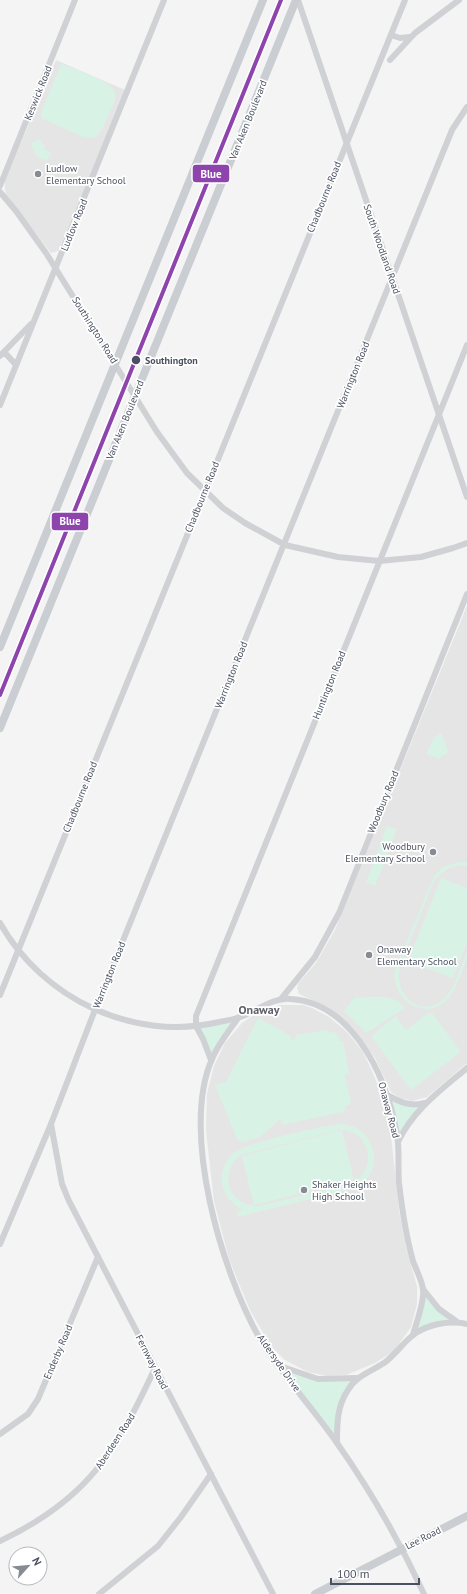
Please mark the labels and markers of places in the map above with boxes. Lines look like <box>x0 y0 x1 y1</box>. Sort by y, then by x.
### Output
place label: Ludlow Elementary School <box>46 162 126 187</box>
marker: Ludlow Elementary School <box>33 169 43 179</box>
marker: Southington <box>130 354 142 366</box>
place label: Southington <box>145 354 198 367</box>
place label: Woodbury Elementary School <box>345 840 425 865</box>
marker: Woodbury Elementary School <box>428 847 438 857</box>
place label: Onaway Elementary School <box>377 943 457 968</box>
marker: Onaway Elementary School <box>364 950 374 960</box>
place label: Shaker Heights High School <box>312 1178 376 1203</box>
marker: Shaker Heights High School <box>299 1185 309 1195</box>

